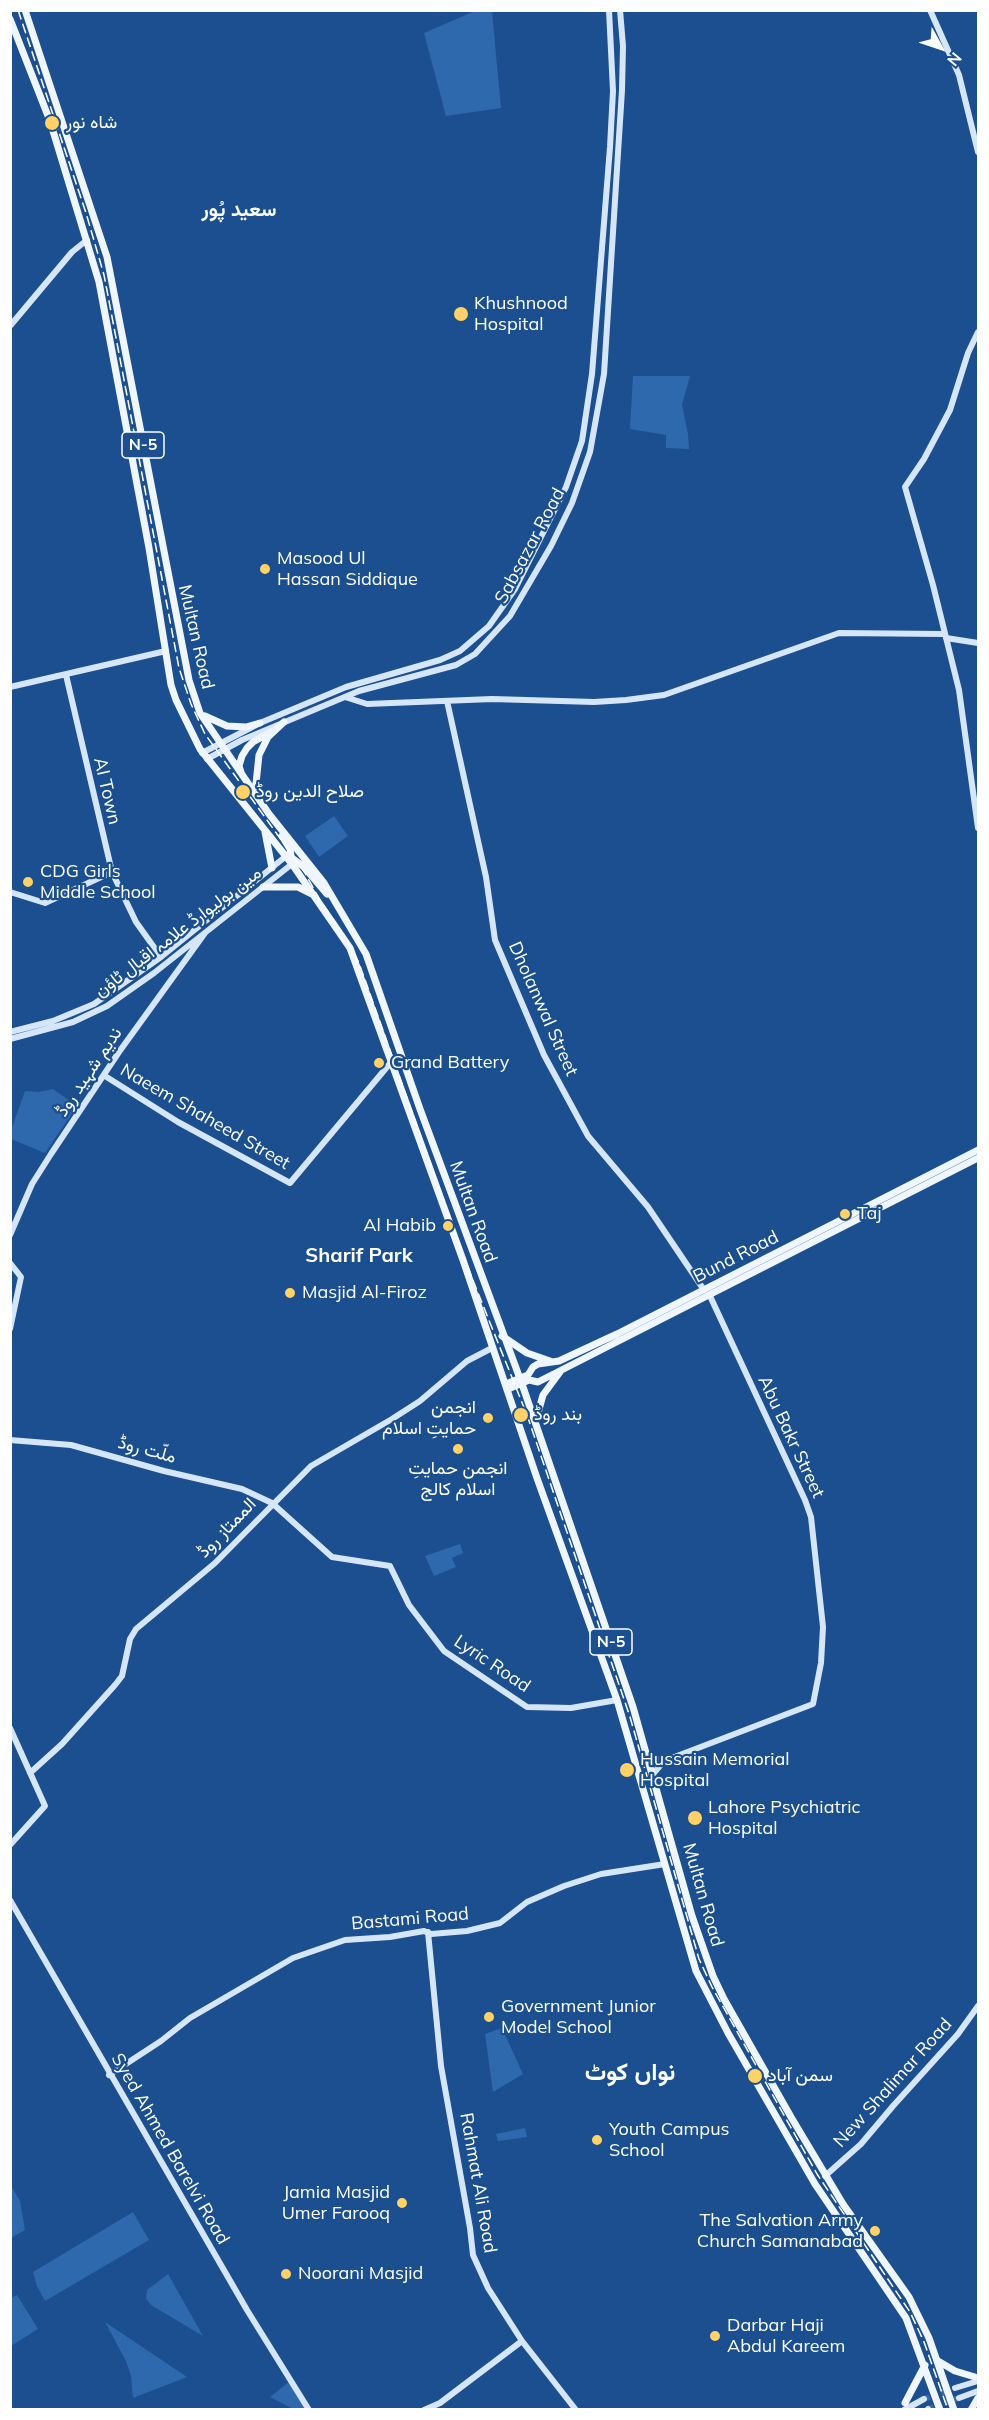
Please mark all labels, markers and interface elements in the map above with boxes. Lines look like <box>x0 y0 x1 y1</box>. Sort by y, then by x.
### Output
north arrow <box>911 18 971 78</box>
text: N <box>943 49 966 71</box>
place label: شاہ نور <box>66 112 117 134</box>
marker: شاہ نور <box>43 114 61 132</box>
district label: سعید پُور <box>202 198 276 222</box>
place label: Khushnood Hospital <box>474 293 568 336</box>
marker: Khushnood Hospital <box>452 305 470 323</box>
road number: N-5 <box>122 432 164 458</box>
street label: Sabsazar Road <box>490 484 570 608</box>
place label: Masood Ul Hassan Siddique <box>277 548 418 590</box>
marker: Masood Ul Hassan Siddique <box>258 562 272 576</box>
street label: Multan Road <box>173 583 219 691</box>
street label: AI Town <box>89 755 125 827</box>
place label: صلاح الدین روڈ <box>256 781 364 803</box>
marker: صلاح الدین روڈ <box>234 783 252 801</box>
place label: CDG Girls Middle School <box>40 861 156 904</box>
street label: مین بولیوارڈ علامہ اقبال ٹاؤن <box>90 862 266 1002</box>
marker: CDG Girls Middle School <box>21 875 35 889</box>
street label: Dholanwal Street <box>504 938 582 1080</box>
street label: ندیم شہید روڈ <box>51 1023 127 1121</box>
place label: Grand Battery <box>391 1052 509 1074</box>
marker: Grand Battery <box>372 1056 386 1070</box>
street label: Naeem Shaheed Street <box>116 1060 294 1174</box>
street label: Multan Road <box>445 1158 501 1266</box>
place label: Taj <box>857 1203 882 1225</box>
marker: Taj <box>838 1207 852 1221</box>
place label: Al Habib <box>363 1215 436 1237</box>
marker: Al Habib <box>441 1219 455 1233</box>
street label: Bund Road <box>690 1226 782 1288</box>
district label: Sharif Park <box>305 1244 413 1268</box>
place label: Masjid Al-Firoz <box>302 1282 427 1304</box>
marker: Masjid Al-Firoz <box>283 1286 297 1300</box>
street label: Abu Bakr Street <box>753 1372 829 1502</box>
place label: انجمن حمایتِ اسلام <box>382 1397 476 1440</box>
place label: بند روڈ <box>534 1404 582 1426</box>
marker: بند روڈ <box>512 1406 530 1424</box>
marker: انجمن حمایتِ اسلام <box>481 1411 495 1425</box>
street label: ملّت روڈ <box>116 1432 178 1468</box>
marker: انجمن حمایتِ اسلام کالج <box>451 1442 465 1456</box>
place label: انجمن حمایتِ اسلام کالج <box>409 1458 507 1500</box>
street label: الممتاز روڈ <box>193 1494 261 1562</box>
road number: N-5 <box>590 1629 632 1655</box>
street label: Lyric Road <box>450 1631 534 1697</box>
place label: Hussain Memorial Hospital <box>640 1749 790 1792</box>
marker: Hussain Memorial Hospital <box>618 1761 636 1779</box>
place label: Lahore Psychiatric Hospital <box>708 1797 860 1840</box>
marker: Lahore Psychiatric Hospital <box>686 1809 704 1827</box>
street label: Multan Road <box>678 1841 728 1949</box>
street label: Bastami Road <box>350 1903 470 1935</box>
place label: Government Junior Model School <box>501 1996 656 2038</box>
marker: Government Junior Model School <box>482 2010 496 2024</box>
street label: New Shalimar Road <box>829 2014 957 2152</box>
street label: Syed Ahmed Barelvi Road <box>106 2050 234 2248</box>
district label: نواں کوٹ <box>585 2059 675 2087</box>
place label: سمن آباد <box>768 2065 833 2087</box>
marker: سمن آباد <box>746 2067 764 2085</box>
street label: Rahmat Ali Road <box>455 2111 501 2255</box>
place label: Youth Campus School <box>609 2119 729 2162</box>
marker: Youth Campus School <box>590 2133 604 2147</box>
place label: Jamia Masjid Umer Farooq <box>282 2182 390 2224</box>
marker: Jamia Masjid Umer Farooq <box>395 2196 409 2210</box>
place label: The Salvation Army Church Samanabad <box>697 2210 863 2252</box>
marker: The Salvation Army Church Samanabad <box>868 2224 882 2238</box>
place label: Noorani Masjid <box>298 2263 423 2285</box>
marker: Noorani Masjid <box>279 2267 293 2281</box>
place label: Darbar Haji Abdul Kareem <box>727 2315 845 2358</box>
marker: Darbar Haji Abdul Kareem <box>708 2329 722 2343</box>

